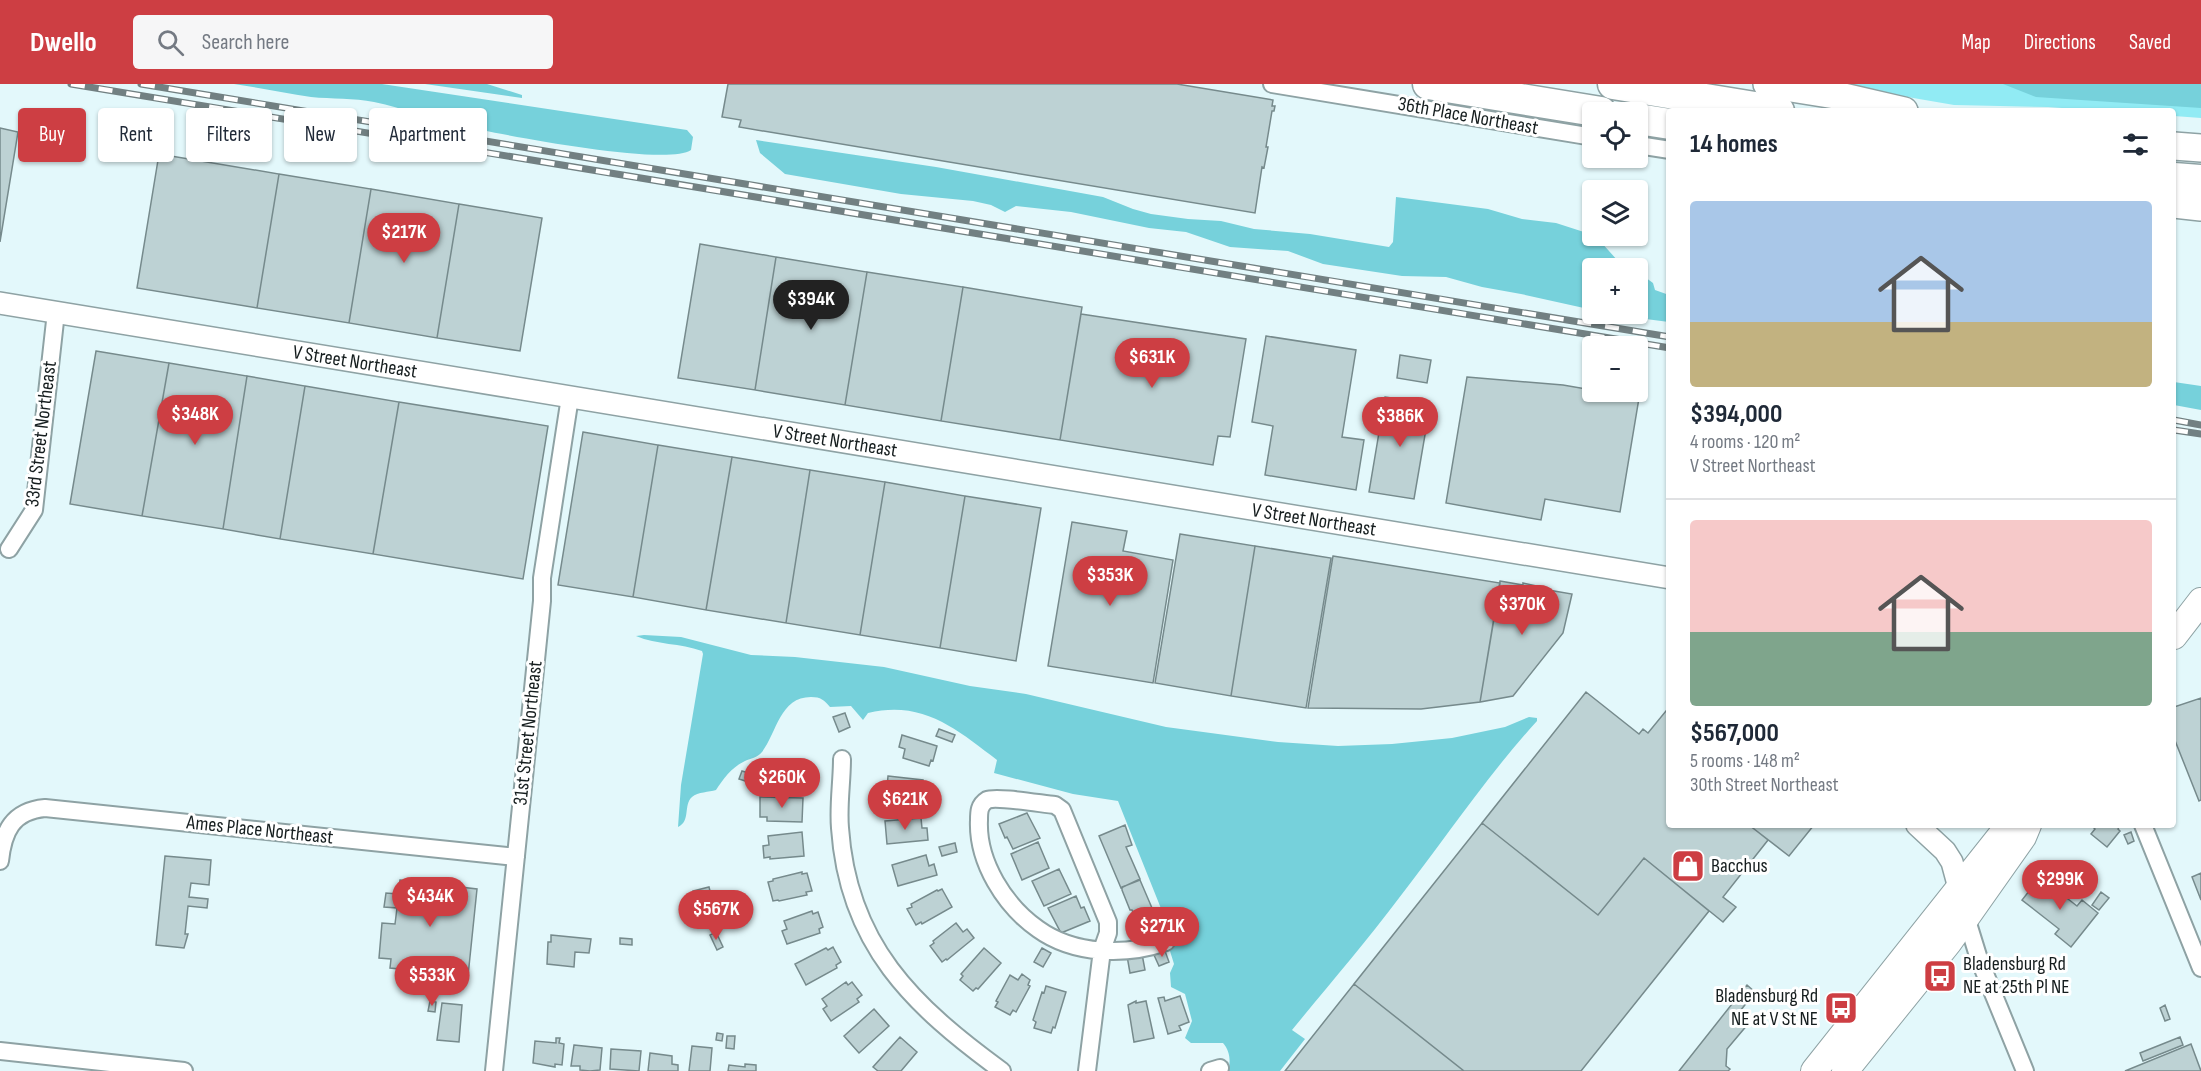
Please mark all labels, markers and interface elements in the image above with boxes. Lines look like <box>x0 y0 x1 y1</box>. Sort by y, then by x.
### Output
search box <box>133 15 553 69</box>
text: Dwello <box>30 26 97 59</box>
icon: search <box>154 26 187 59</box>
text: Search here <box>202 29 289 56</box>
text: Map <box>1961 30 1991 55</box>
text: Directions <box>2024 30 2096 55</box>
text: Saved <box>2129 30 2171 55</box>
street label: 36th Place Northeast <box>1396 92 1540 140</box>
map controls <box>1582 102 1648 402</box>
button: locate <box>1582 102 1648 168</box>
chip: Buy <box>18 108 86 162</box>
chip: Rent <box>98 108 174 162</box>
chip: Filters <box>186 108 272 162</box>
chip: New <box>284 108 357 162</box>
chip: Apartment <box>369 108 487 162</box>
icon: filters <box>2119 128 2152 161</box>
text: 14 homes <box>1690 129 1778 160</box>
button: layers <box>1582 180 1648 246</box>
pin: $217K <box>362 213 446 264</box>
text: $217K <box>381 220 427 244</box>
icon: home <box>1867 240 1975 348</box>
button: + <box>1582 258 1648 324</box>
pin: $394K <box>769 280 853 331</box>
text: $394K <box>787 287 835 311</box>
button: − <box>1582 336 1648 402</box>
pin: $631K <box>1110 338 1194 389</box>
street label: V Street Northeast <box>291 340 419 384</box>
text: $631K <box>1129 345 1175 369</box>
street label: 33rd Street Northeast <box>20 359 62 509</box>
pin: $348K <box>153 395 237 446</box>
pin: $386K <box>1358 397 1442 448</box>
text: $394,000 <box>1690 399 1782 430</box>
text: $348K <box>171 402 219 426</box>
text: $386K <box>1376 404 1424 428</box>
street label: V Street Northeast <box>771 419 899 463</box>
text: 4 rooms · 120 m² <box>1690 430 1801 454</box>
text: V Street Northeast <box>1690 454 1816 478</box>
street label: V Street Northeast <box>1250 498 1378 542</box>
pin: $353K <box>1068 556 1152 607</box>
icon: home <box>1867 559 1975 667</box>
text: $353K <box>1087 563 1133 587</box>
pin: $370K <box>1480 585 1564 636</box>
text: $370K <box>1498 592 1546 616</box>
street label: 31st Street Northeast <box>508 659 548 807</box>
text: $567,000 <box>1690 718 1779 749</box>
text: 5 rooms · 148 m² <box>1690 749 1800 773</box>
pin: $260K <box>740 758 824 809</box>
text: $260K <box>758 765 806 789</box>
text: 30th Street Northeast <box>1690 773 1839 797</box>
pin: $621K <box>863 780 947 831</box>
text: $621K <box>882 787 928 811</box>
street label: Ames Place Northeast <box>184 810 335 850</box>
shop icon: Bacchus <box>1670 848 1706 884</box>
place label: Bacchus <box>1711 854 1768 878</box>
pin: $299K <box>2018 860 2102 911</box>
text: $299K <box>2036 867 2084 891</box>
pin: $434K <box>388 877 472 928</box>
text: $434K <box>406 884 454 908</box>
pin: $567K <box>674 890 758 941</box>
text: $567K <box>692 897 740 921</box>
pin: $271K <box>1120 907 1204 958</box>
text: $271K <box>1139 914 1185 938</box>
place label: Bladensburg Rd NE at 25th Pl NE <box>1963 952 2069 999</box>
pin: $533K <box>390 956 474 1007</box>
bus stop icon: Bladensburg Rd NE at 25th Pl NE <box>1922 958 1958 994</box>
text: $533K <box>409 963 455 987</box>
place label: Bladensburg Rd NE at V St NE <box>1715 984 1818 1031</box>
bus stop icon: Bladensburg Rd NE at V St NE <box>1823 990 1859 1026</box>

